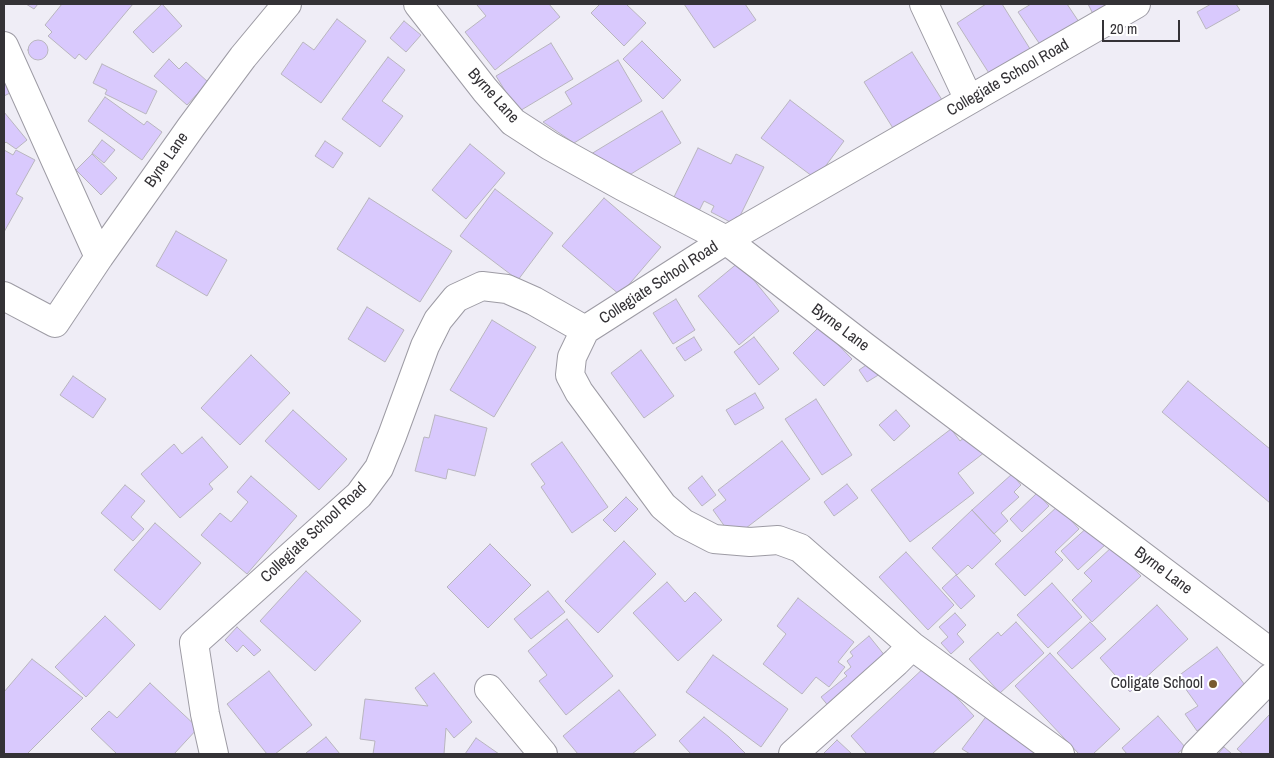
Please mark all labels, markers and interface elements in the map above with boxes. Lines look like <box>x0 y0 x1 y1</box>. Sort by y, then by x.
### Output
scale bar <box>1104 10 1182 42</box>
text: 20 m <box>1110 18 1137 39</box>
street label: Collegiate School Road <box>944 35 1072 121</box>
street label: Byrne Lane <box>463 65 523 127</box>
street label: Byne Lane <box>141 129 193 191</box>
street label: Collegiate School Road <box>596 237 722 329</box>
street label: Byrne Lane <box>807 300 873 356</box>
street label: Collegiate School Road <box>257 479 371 587</box>
street label: Byrne Lane <box>1130 543 1196 599</box>
place label: Coligate School <box>1110 674 1203 694</box>
marker: Coligate School <box>1207 678 1219 690</box>

